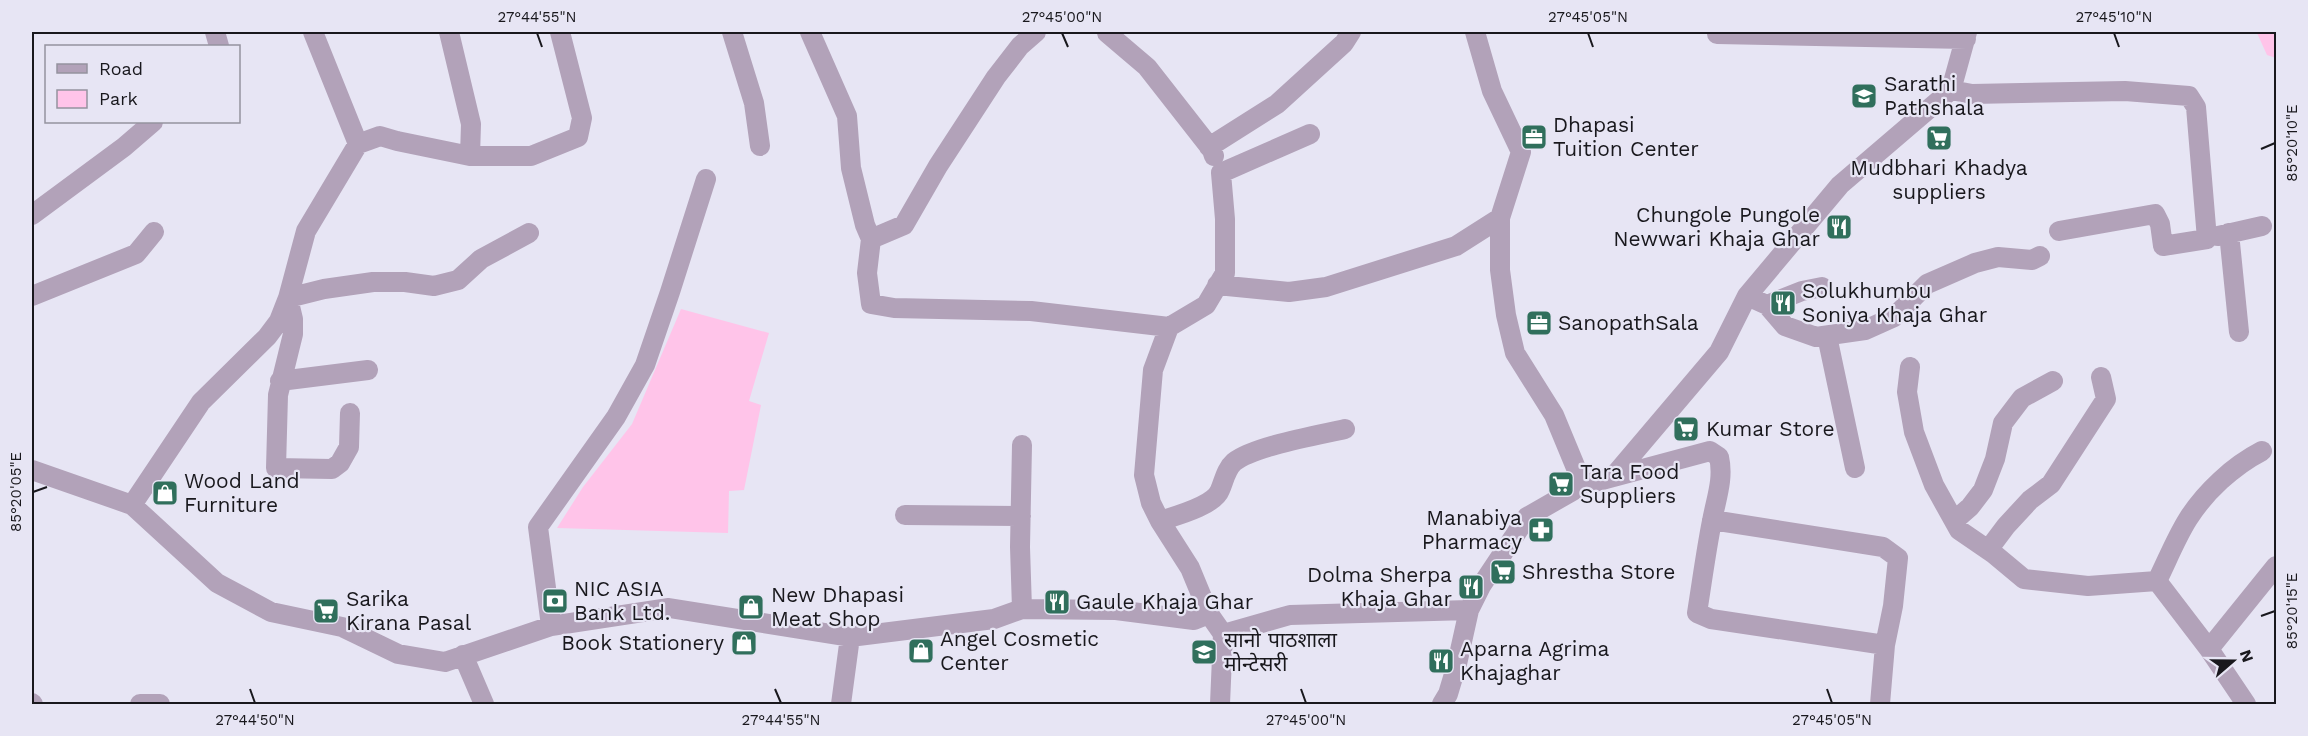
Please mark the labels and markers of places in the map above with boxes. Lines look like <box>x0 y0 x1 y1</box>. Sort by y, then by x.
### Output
place label: Sarathi Pathshala <box>1884 71 1984 120</box>
school or university icon: Sarathi Pathshala <box>1849 81 1879 111</box>
place label: Dhapasi Tuition Center <box>1553 112 1699 161</box>
office icon: Dhapasi Tuition Center <box>1519 122 1549 152</box>
supermarket icon: Mudbhari Khadya suppliers <box>1924 123 1954 153</box>
place label: Mudbhari Khadya suppliers <box>1850 155 2028 204</box>
place label: Chungole Pungole Newwari Khaja Ghar <box>1613 202 1820 251</box>
restaurant icon: Chungole Pungole Newwari Khaja Ghar <box>1824 212 1854 242</box>
place label: Solukhumbu Soniya Khaja Ghar <box>1802 278 1988 327</box>
restaurant icon: Solukhumbu Soniya Khaja Ghar <box>1768 288 1798 318</box>
office icon: SanopathSala <box>1524 308 1554 338</box>
place label: SanopathSala <box>1558 310 1699 335</box>
supermarket icon: Kumar Store <box>1671 414 1701 444</box>
place label: Kumar Store <box>1706 416 1835 441</box>
place label: Tara Food Suppliers <box>1580 459 1679 508</box>
place label: Wood Land Furniture <box>184 468 300 517</box>
supermarket icon: Tara Food Suppliers <box>1546 469 1576 499</box>
shop icon: Wood Land Furniture <box>150 478 180 508</box>
place label: Manabiya Pharmacy <box>1422 505 1522 554</box>
pharmacy icon: Manabiya Pharmacy <box>1526 515 1556 545</box>
supermarket icon: Shrestha Store <box>1488 557 1518 587</box>
place label: Shrestha Store <box>1522 559 1675 584</box>
place label: Dolma Sherpa Khaja Ghar <box>1307 562 1452 611</box>
restaurant icon: Dolma Sherpa Khaja Ghar <box>1456 572 1486 602</box>
place label: NIC ASIA Bank Ltd. <box>574 576 670 625</box>
place label: New Dhapasi Meat Shop <box>771 582 904 631</box>
place label: Sarika Kirana Pasal <box>346 586 472 635</box>
bank icon: NIC ASIA Bank Ltd. <box>540 586 570 616</box>
restaurant icon: Gaule Khaja Ghar <box>1042 587 1072 617</box>
place label: Gaule Khaja Ghar <box>1076 589 1254 614</box>
shop icon: New Dhapasi Meat Shop <box>736 592 766 622</box>
supermarket icon: Sarika Kirana Pasal <box>311 596 341 626</box>
place label: Angel Cosmetic Center <box>940 626 1099 675</box>
place label: सानो पाठशाला मोन्टेसरी <box>1224 627 1337 676</box>
shop icon: Book Stationery <box>729 628 759 658</box>
place label: Book Stationery <box>561 630 724 655</box>
shop icon: Angel Cosmetic Center <box>906 636 936 666</box>
place label: Aparna Agrima Khajaghar <box>1460 636 1609 685</box>
school or university icon: सानो पाठशाला मोन्टेसरी <box>1189 637 1219 667</box>
restaurant icon: Aparna Agrima Khajaghar <box>1426 646 1456 676</box>

